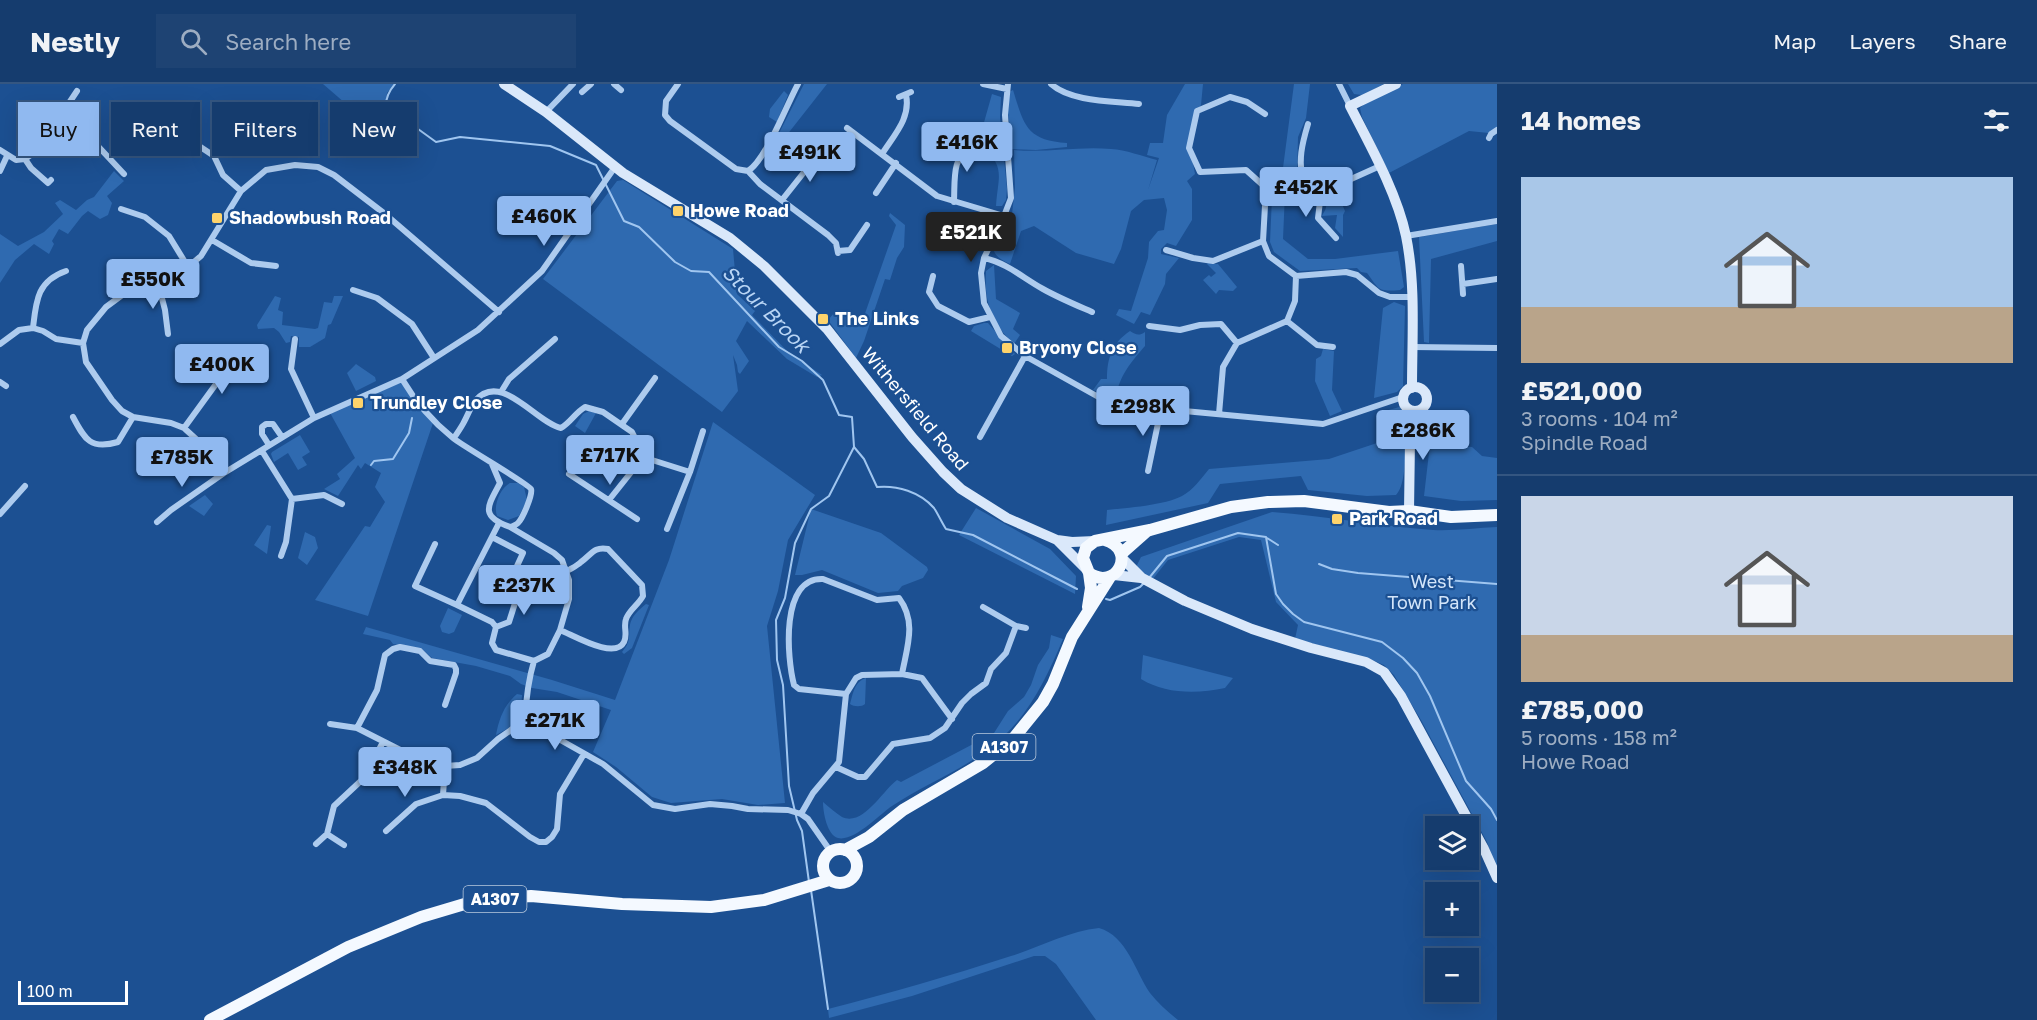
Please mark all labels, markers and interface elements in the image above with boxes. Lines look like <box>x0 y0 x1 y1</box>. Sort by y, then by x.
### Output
search box <box>156 14 576 68</box>
text: Nestly <box>30 25 120 58</box>
icon: search <box>177 25 210 58</box>
text: Search here <box>225 28 351 55</box>
text: Map <box>1773 28 1816 54</box>
text: Layers <box>1849 28 1916 54</box>
text: Share <box>1949 28 2007 54</box>
chip: Buy <box>18 102 99 156</box>
chip: Rent <box>111 102 200 156</box>
chip: Filters <box>212 102 318 156</box>
chip: New <box>330 102 417 156</box>
icon: filters <box>1980 104 2013 137</box>
text: 14 homes <box>1521 105 1641 136</box>
pin: £416K <box>925 122 1009 173</box>
text: £416K <box>935 129 999 153</box>
pin: £491K <box>768 132 852 183</box>
text: £491K <box>778 139 842 163</box>
pin: £452K <box>1264 167 1348 218</box>
text: £452K <box>1274 174 1338 198</box>
pin: £460K <box>502 196 586 247</box>
place label: Howe Road <box>690 199 789 221</box>
text: £460K <box>511 203 577 227</box>
marker: Howe Road <box>671 204 685 218</box>
place label: Shadowbush Road <box>229 206 391 228</box>
marker: Shadowbush Road <box>210 211 224 225</box>
pin: £521K <box>929 212 1013 263</box>
icon: home <box>1713 216 1821 324</box>
text: £521K <box>940 219 1002 243</box>
pin: £550K <box>111 259 195 310</box>
water label: Stour Brook <box>718 260 817 359</box>
text: £550K <box>120 266 186 290</box>
place label: The Links <box>835 307 919 329</box>
marker: The Links <box>816 312 830 326</box>
place label: Bryony Close <box>1019 336 1137 358</box>
marker: Bryony Close <box>1000 341 1014 355</box>
street label: Withersfield Road <box>858 342 974 475</box>
pin: £400K <box>180 344 264 395</box>
text: £400K <box>189 351 255 375</box>
text: £521,000 <box>1521 375 1642 406</box>
pin: £298K <box>1101 386 1185 437</box>
place label: Trundley Close <box>370 391 503 413</box>
text: £298K <box>1110 393 1176 417</box>
marker: Trundley Close <box>351 396 365 410</box>
text: 3 rooms · 104 m² <box>1521 406 1678 430</box>
pin: £286K <box>1381 410 1465 461</box>
text: £286K <box>1390 417 1456 441</box>
text: Spindle Road <box>1521 430 1648 454</box>
pin: £717K <box>568 435 652 486</box>
pin: £785K <box>140 437 224 488</box>
text: £717K <box>580 442 640 466</box>
text: £785K <box>150 444 214 468</box>
place label: Park Road <box>1349 507 1438 529</box>
marker: Park Road <box>1330 512 1344 526</box>
icon: home <box>1713 535 1821 643</box>
pin: £237K <box>482 565 566 616</box>
park label: West Town Park <box>1387 570 1477 613</box>
text: £237K <box>493 572 556 596</box>
text: £785,000 <box>1521 694 1644 725</box>
pin: £271K <box>513 700 597 751</box>
text: £271K <box>524 707 586 731</box>
text: 5 rooms · 158 m² <box>1521 725 1677 749</box>
road number: A1307 <box>972 734 1036 760</box>
pin: £348K <box>363 747 447 798</box>
text: Howe Road <box>1521 749 1630 773</box>
text: £348K <box>372 754 438 778</box>
map controls <box>1425 816 1479 1002</box>
button: layers <box>1425 816 1479 870</box>
button: + <box>1425 882 1479 936</box>
road number: A1307 <box>464 886 526 912</box>
button: − <box>1425 948 1479 1002</box>
scale bar <box>18 978 128 1006</box>
text: 100 m <box>27 981 73 1001</box>

